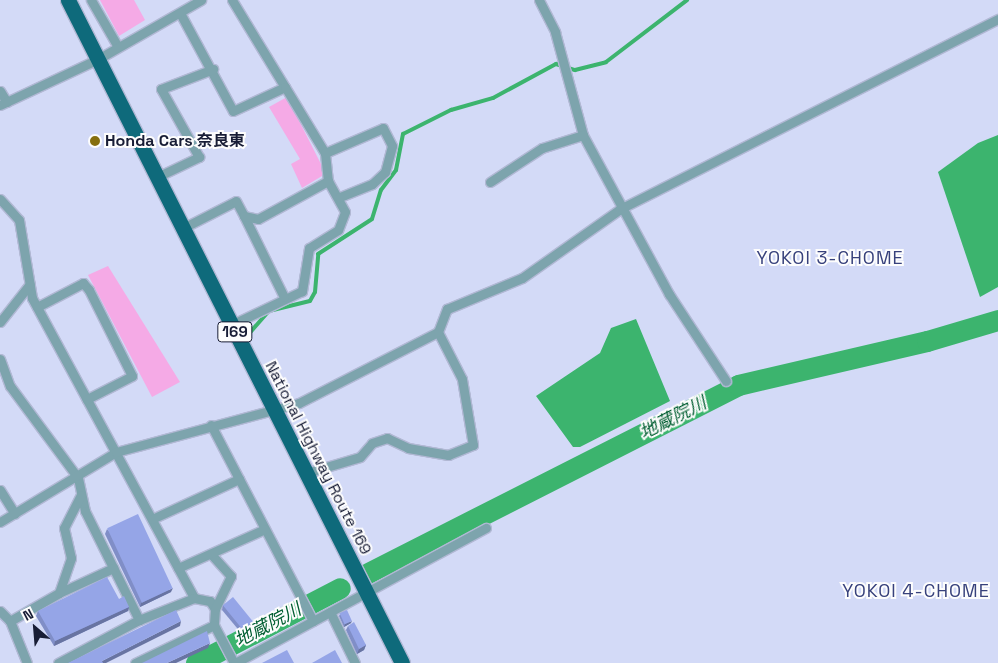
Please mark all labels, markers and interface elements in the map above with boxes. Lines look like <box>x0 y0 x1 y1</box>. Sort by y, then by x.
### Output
place label: Honda Cars 奈良東 <box>105 131 245 151</box>
marker: Honda Cars 奈良東 <box>89 135 101 147</box>
district label: YOKOI 3-CHOME <box>755 247 905 269</box>
road number: 169 <box>216 320 254 344</box>
street label: National Highway Route 169 <box>261 358 375 558</box>
water label: 地蔵院川 <box>636 392 710 444</box>
district label: YOKOI 4-CHOME <box>841 580 991 602</box>
water label: 地蔵院川 <box>231 599 305 651</box>
north arrow <box>10 603 60 653</box>
text: N <box>20 604 36 625</box>

